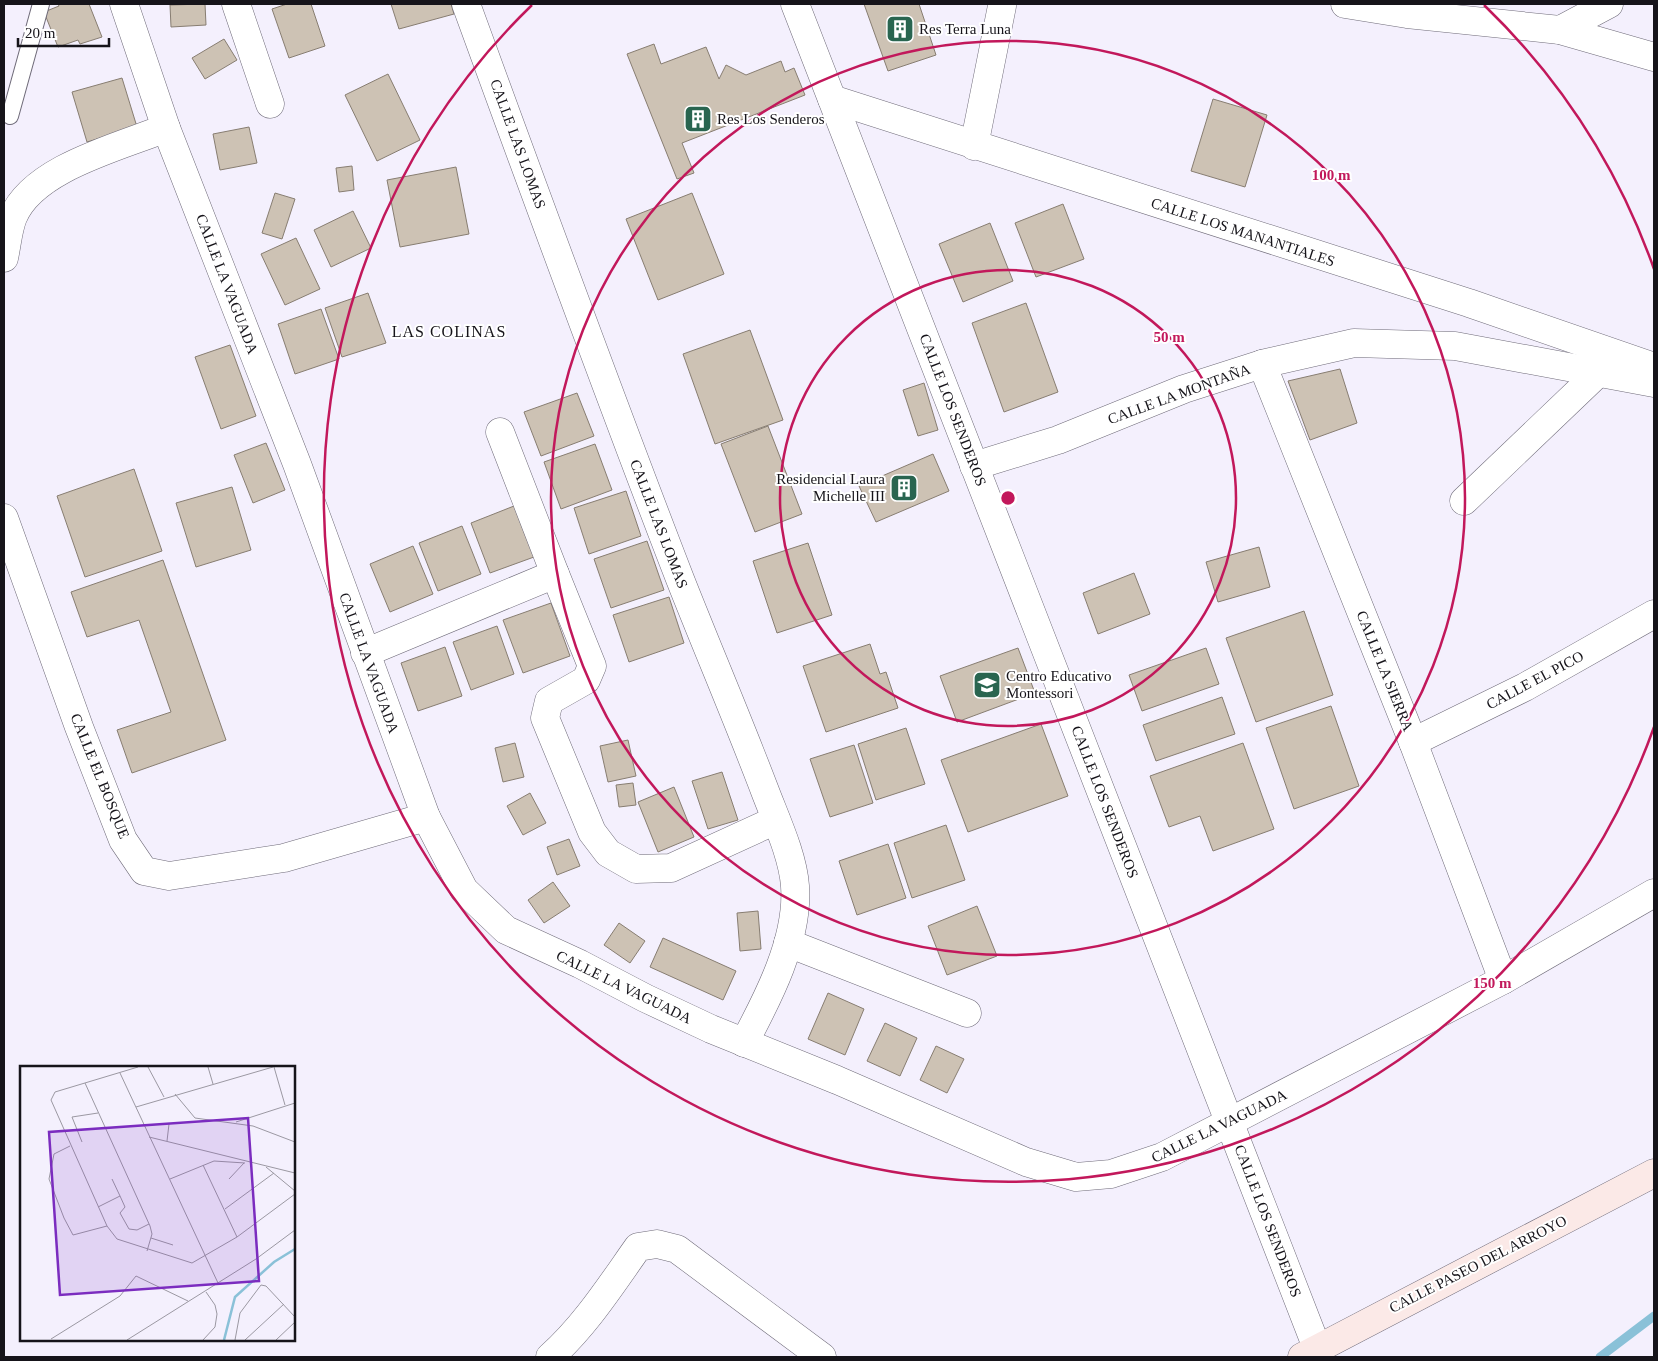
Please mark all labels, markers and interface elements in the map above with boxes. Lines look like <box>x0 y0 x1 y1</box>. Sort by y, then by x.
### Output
building icon: Res Terra Luna <box>885 14 915 44</box>
scale bar <box>18 15 109 47</box>
place label: Res Terra Luna <box>919 21 1011 37</box>
text: 20 m <box>25 25 56 41</box>
street label: CALLE LAS LOMAS <box>487 77 549 211</box>
building icon: Res Los Senderos <box>683 104 713 134</box>
place label: Res Los Senderos <box>717 111 825 127</box>
text: 100 m <box>1312 167 1351 183</box>
street label: CALLE LOS MANANTIALES <box>1149 195 1337 269</box>
street label: CALLE LA VAGUADA <box>193 212 261 356</box>
district label: LAS COLINAS <box>392 323 506 340</box>
text: 50 m <box>1153 329 1185 345</box>
street label: CALLE LOS SENDEROS <box>917 332 989 488</box>
street label: CALLE LA MONTAÑA <box>1106 361 1253 427</box>
street label: CALLE LAS LOMAS <box>627 457 691 591</box>
place label: Residencial Laura Michelle III <box>776 471 885 504</box>
building icon: Residencial Laura Michelle III <box>889 473 919 503</box>
centre of rings <box>999 489 1017 507</box>
street label: CALLE LA VAGUADA <box>336 590 402 736</box>
street label: CALLE LA SIERRA <box>1354 609 1417 734</box>
street label: CALLE EL PICO <box>1484 648 1586 712</box>
place label: Centro Educativo Montessori <box>1006 668 1111 701</box>
school or university icon: Centro Educativo Montessori <box>972 670 1002 700</box>
street label: CALLE EL BOSQUE <box>68 711 132 841</box>
street label: CALLE LOS SENDEROS <box>1069 724 1141 880</box>
street label: CALLE LA VAGUADA <box>554 947 694 1027</box>
text: 150 m <box>1473 975 1512 991</box>
inset map <box>20 1066 295 1341</box>
street label: CALLE LA VAGUADA <box>1149 1086 1289 1166</box>
street label: CALLE LOS SENDEROS <box>1232 1143 1304 1299</box>
street label: CALLE PASEO DEL ARROYO <box>1387 1212 1569 1316</box>

